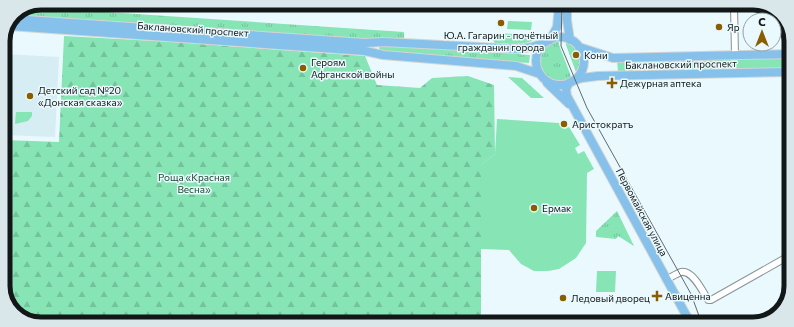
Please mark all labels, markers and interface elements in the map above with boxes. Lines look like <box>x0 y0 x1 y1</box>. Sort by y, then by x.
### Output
north arrow <box>742 12 782 52</box>
text: С <box>758 15 766 28</box>
marker: Ю.А. Гагарин - почётный гражданин города <box>496 18 506 28</box>
street label: Баклановский проспект <box>137 19 250 39</box>
place label: Яр <box>727 21 740 33</box>
marker: Яр <box>714 22 724 32</box>
place label: Ю.А. Гагарин - почётный гражданин города <box>444 29 558 53</box>
place label: Кони <box>584 49 608 61</box>
marker: Кони <box>571 50 581 60</box>
place label: Героям Афганской войны <box>311 56 394 80</box>
street label: Баклановский проспект <box>625 57 737 71</box>
marker: Героям Афганской войны <box>298 63 308 73</box>
place label: Дежурная аптека <box>620 77 701 89</box>
marker: Дежурная аптека <box>607 78 617 88</box>
place label: Детский сад №20 «Донская сказка» <box>38 84 123 108</box>
marker: Детский сад №20 «Донская сказка» <box>25 91 35 101</box>
place label: Аристократъ <box>572 118 633 130</box>
marker: Аристократъ <box>559 119 569 129</box>
street label: Первомайская улица <box>614 166 670 258</box>
park label: Роща «Красная Весна» <box>158 171 230 195</box>
place label: Ермак <box>542 202 572 214</box>
marker: Ермак <box>529 203 539 213</box>
place label: Авиценна <box>665 290 711 302</box>
marker: Авиценна <box>652 291 662 301</box>
place label: Ледовый дворец <box>571 292 650 304</box>
marker: Ледовый дворец <box>558 293 568 303</box>

